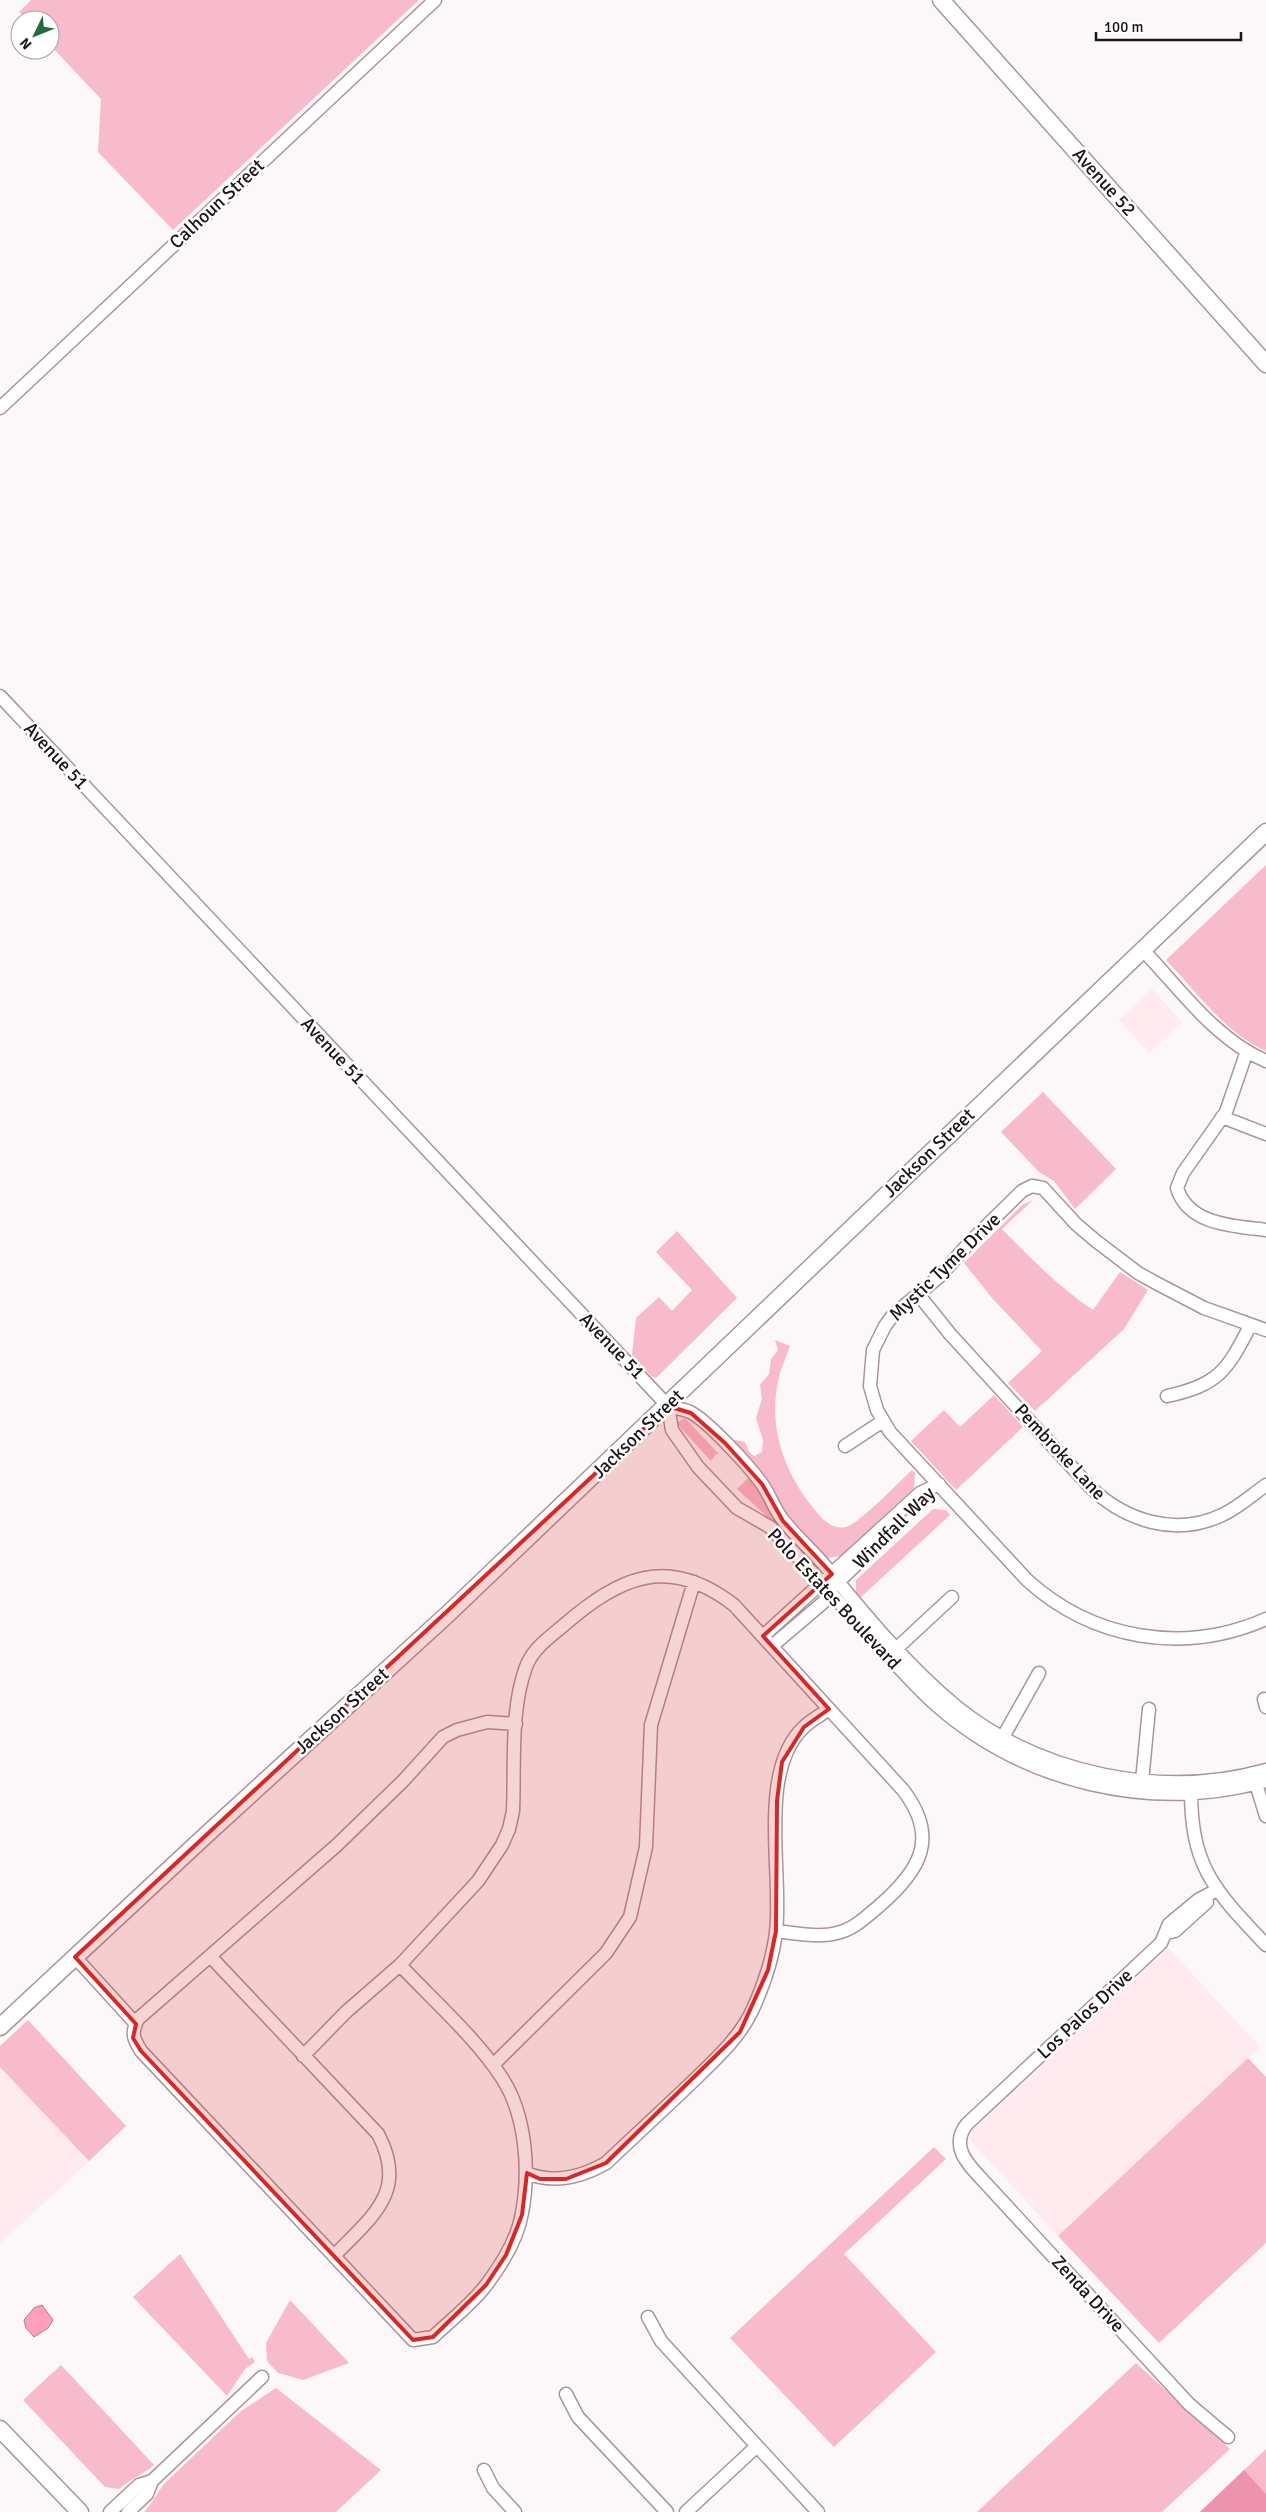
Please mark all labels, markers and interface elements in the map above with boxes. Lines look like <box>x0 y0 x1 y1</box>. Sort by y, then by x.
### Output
north arrow <box>10 10 60 60</box>
scale bar <box>1096 10 1241 42</box>
text: 100 m <box>1104 18 1144 36</box>
text: N <box>16 34 35 53</box>
street label: Avenue 52 <box>1067 143 1141 221</box>
street label: Calhoun Street <box>164 154 270 254</box>
street label: Avenue 51 <box>19 717 93 795</box>
street label: Avenue 51 <box>296 1012 370 1090</box>
street label: Jackson Street <box>878 1103 980 1203</box>
street label: Mystic Tyme Drive <box>884 1208 1006 1326</box>
street label: Avenue 51 <box>574 1307 650 1385</box>
street label: Jackson Street <box>587 1384 689 1484</box>
street label: Pembroke Lane <box>1009 1399 1111 1505</box>
street label: Windfall Way <box>848 1482 940 1574</box>
street label: Polo Estates Boulevard <box>762 1523 906 1675</box>
street label: Jackson Street <box>290 1662 394 1760</box>
street label: Los Palos Drive <box>1032 1964 1138 2064</box>
street label: Zenda Drive <box>1046 2251 1130 2337</box>

